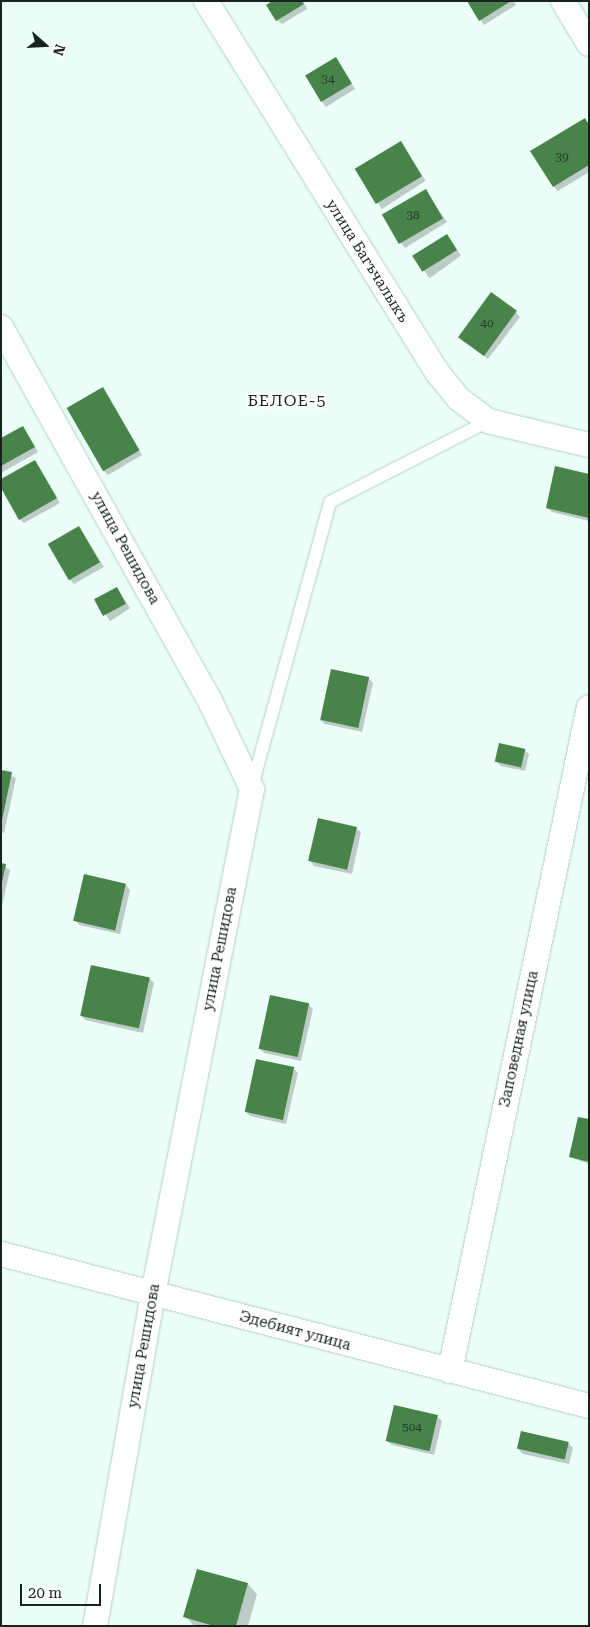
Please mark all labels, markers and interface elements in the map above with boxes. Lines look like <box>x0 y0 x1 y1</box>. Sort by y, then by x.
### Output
north arrow <box>20 20 70 70</box>
text: N <box>50 42 69 58</box>
house number: 34 <box>321 73 335 87</box>
house number: 39 <box>555 151 569 165</box>
street label: улица Багъчалыкъ <box>322 196 412 326</box>
house number: 38 <box>406 209 420 223</box>
house number: 40 <box>480 317 494 331</box>
district label: БЕЛОЕ-5 <box>247 391 327 411</box>
street label: улица Решидова <box>87 488 163 608</box>
street label: улица Решидова <box>199 885 241 1013</box>
street label: Заповедная улица <box>496 969 542 1109</box>
street label: улица Решидова <box>124 1282 164 1410</box>
street label: Эдебият улица <box>237 1307 353 1355</box>
house number: 504 <box>402 1421 422 1435</box>
scale bar <box>22 1574 104 1606</box>
text: 20 m <box>28 1584 62 1602</box>

